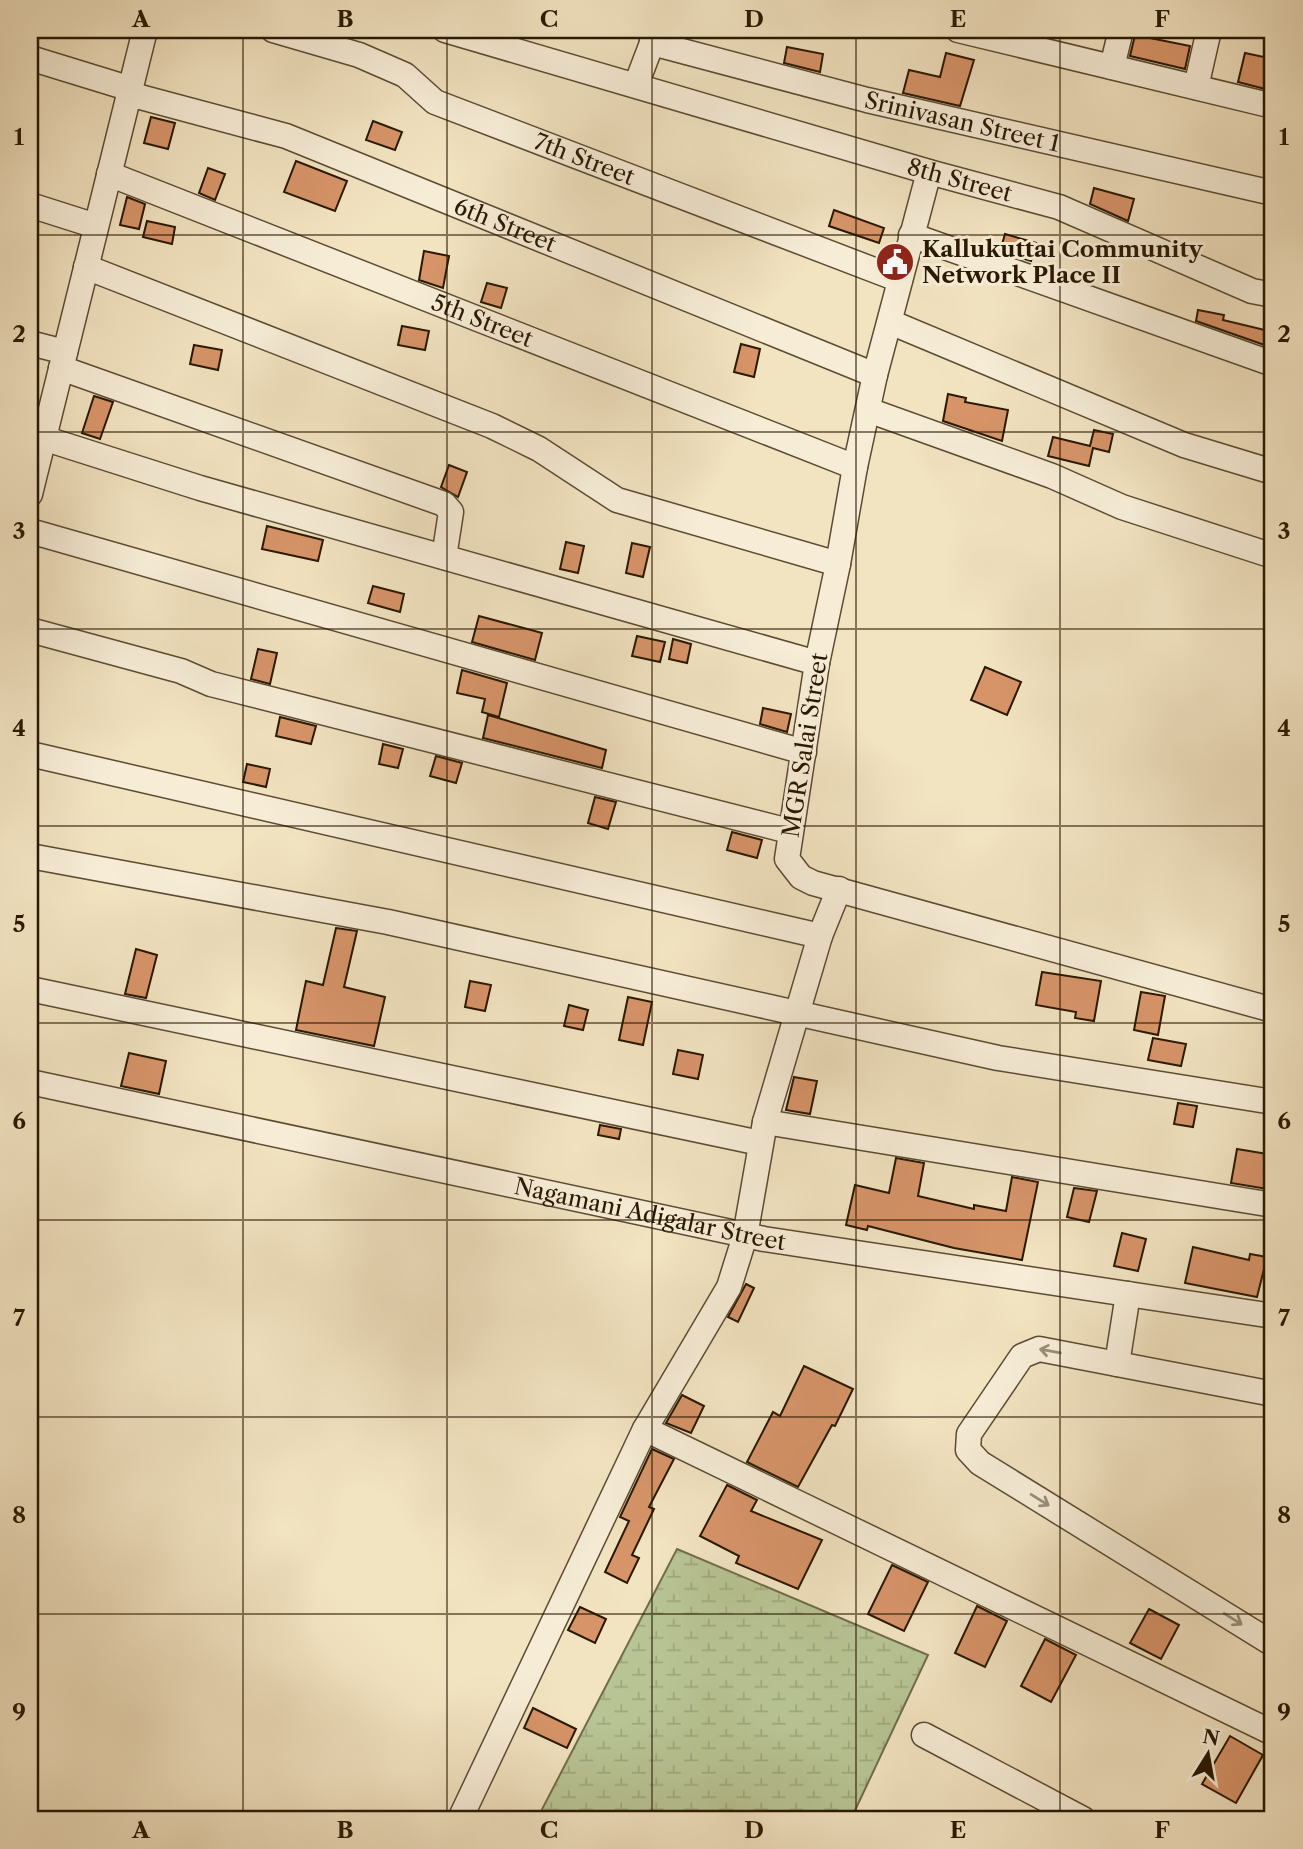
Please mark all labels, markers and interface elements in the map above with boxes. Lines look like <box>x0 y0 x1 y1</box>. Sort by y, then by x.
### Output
text: A <box>131 5 151 33</box>
text: B <box>336 5 354 33</box>
text: C <box>540 5 558 33</box>
text: D <box>744 5 764 33</box>
text: E <box>950 5 966 33</box>
text: F <box>1154 5 1170 33</box>
street label: Srinivasan Street 1 <box>862 86 1063 158</box>
text: 1 <box>14 123 25 151</box>
text: 1 <box>1279 123 1290 151</box>
street label: 7th Street <box>530 127 639 191</box>
street label: 8th Street <box>904 152 1015 208</box>
street label: 6th Street <box>450 192 560 258</box>
place label: Kallukuttai Community Network Place II <box>922 235 1204 289</box>
public building icon: Kallukuttai Community Network Place II <box>874 241 916 283</box>
street label: 5th Street <box>428 288 537 353</box>
text: 2 <box>12 320 26 348</box>
text: 2 <box>1277 320 1291 348</box>
text: 3 <box>13 517 26 545</box>
text: 3 <box>1278 517 1291 545</box>
street label: MGR Salai Street <box>777 651 833 839</box>
text: 4 <box>12 714 26 742</box>
text: 4 <box>1277 714 1291 742</box>
text: 5 <box>13 910 25 938</box>
text: 5 <box>1278 910 1290 938</box>
text: 6 <box>12 1107 26 1135</box>
text: 6 <box>1277 1107 1291 1135</box>
street label: Nagamani Adigalar Street <box>512 1172 788 1256</box>
text: 7 <box>13 1304 25 1332</box>
text: 7 <box>1278 1304 1290 1332</box>
one-way arrow <box>1039 1344 1062 1357</box>
one-way arrow <box>1029 1493 1049 1507</box>
text: 8 <box>12 1501 26 1529</box>
text: 8 <box>1277 1501 1291 1529</box>
one-way arrow <box>1223 1612 1242 1627</box>
text: 9 <box>12 1698 26 1726</box>
text: 9 <box>1277 1698 1291 1726</box>
north arrow <box>1174 1720 1244 1790</box>
text: N <box>1201 1725 1221 1751</box>
text: A <box>131 1816 151 1844</box>
text: B <box>336 1816 354 1844</box>
text: C <box>540 1816 558 1844</box>
text: D <box>744 1816 764 1844</box>
text: E <box>950 1816 966 1844</box>
text: F <box>1154 1816 1170 1844</box>

